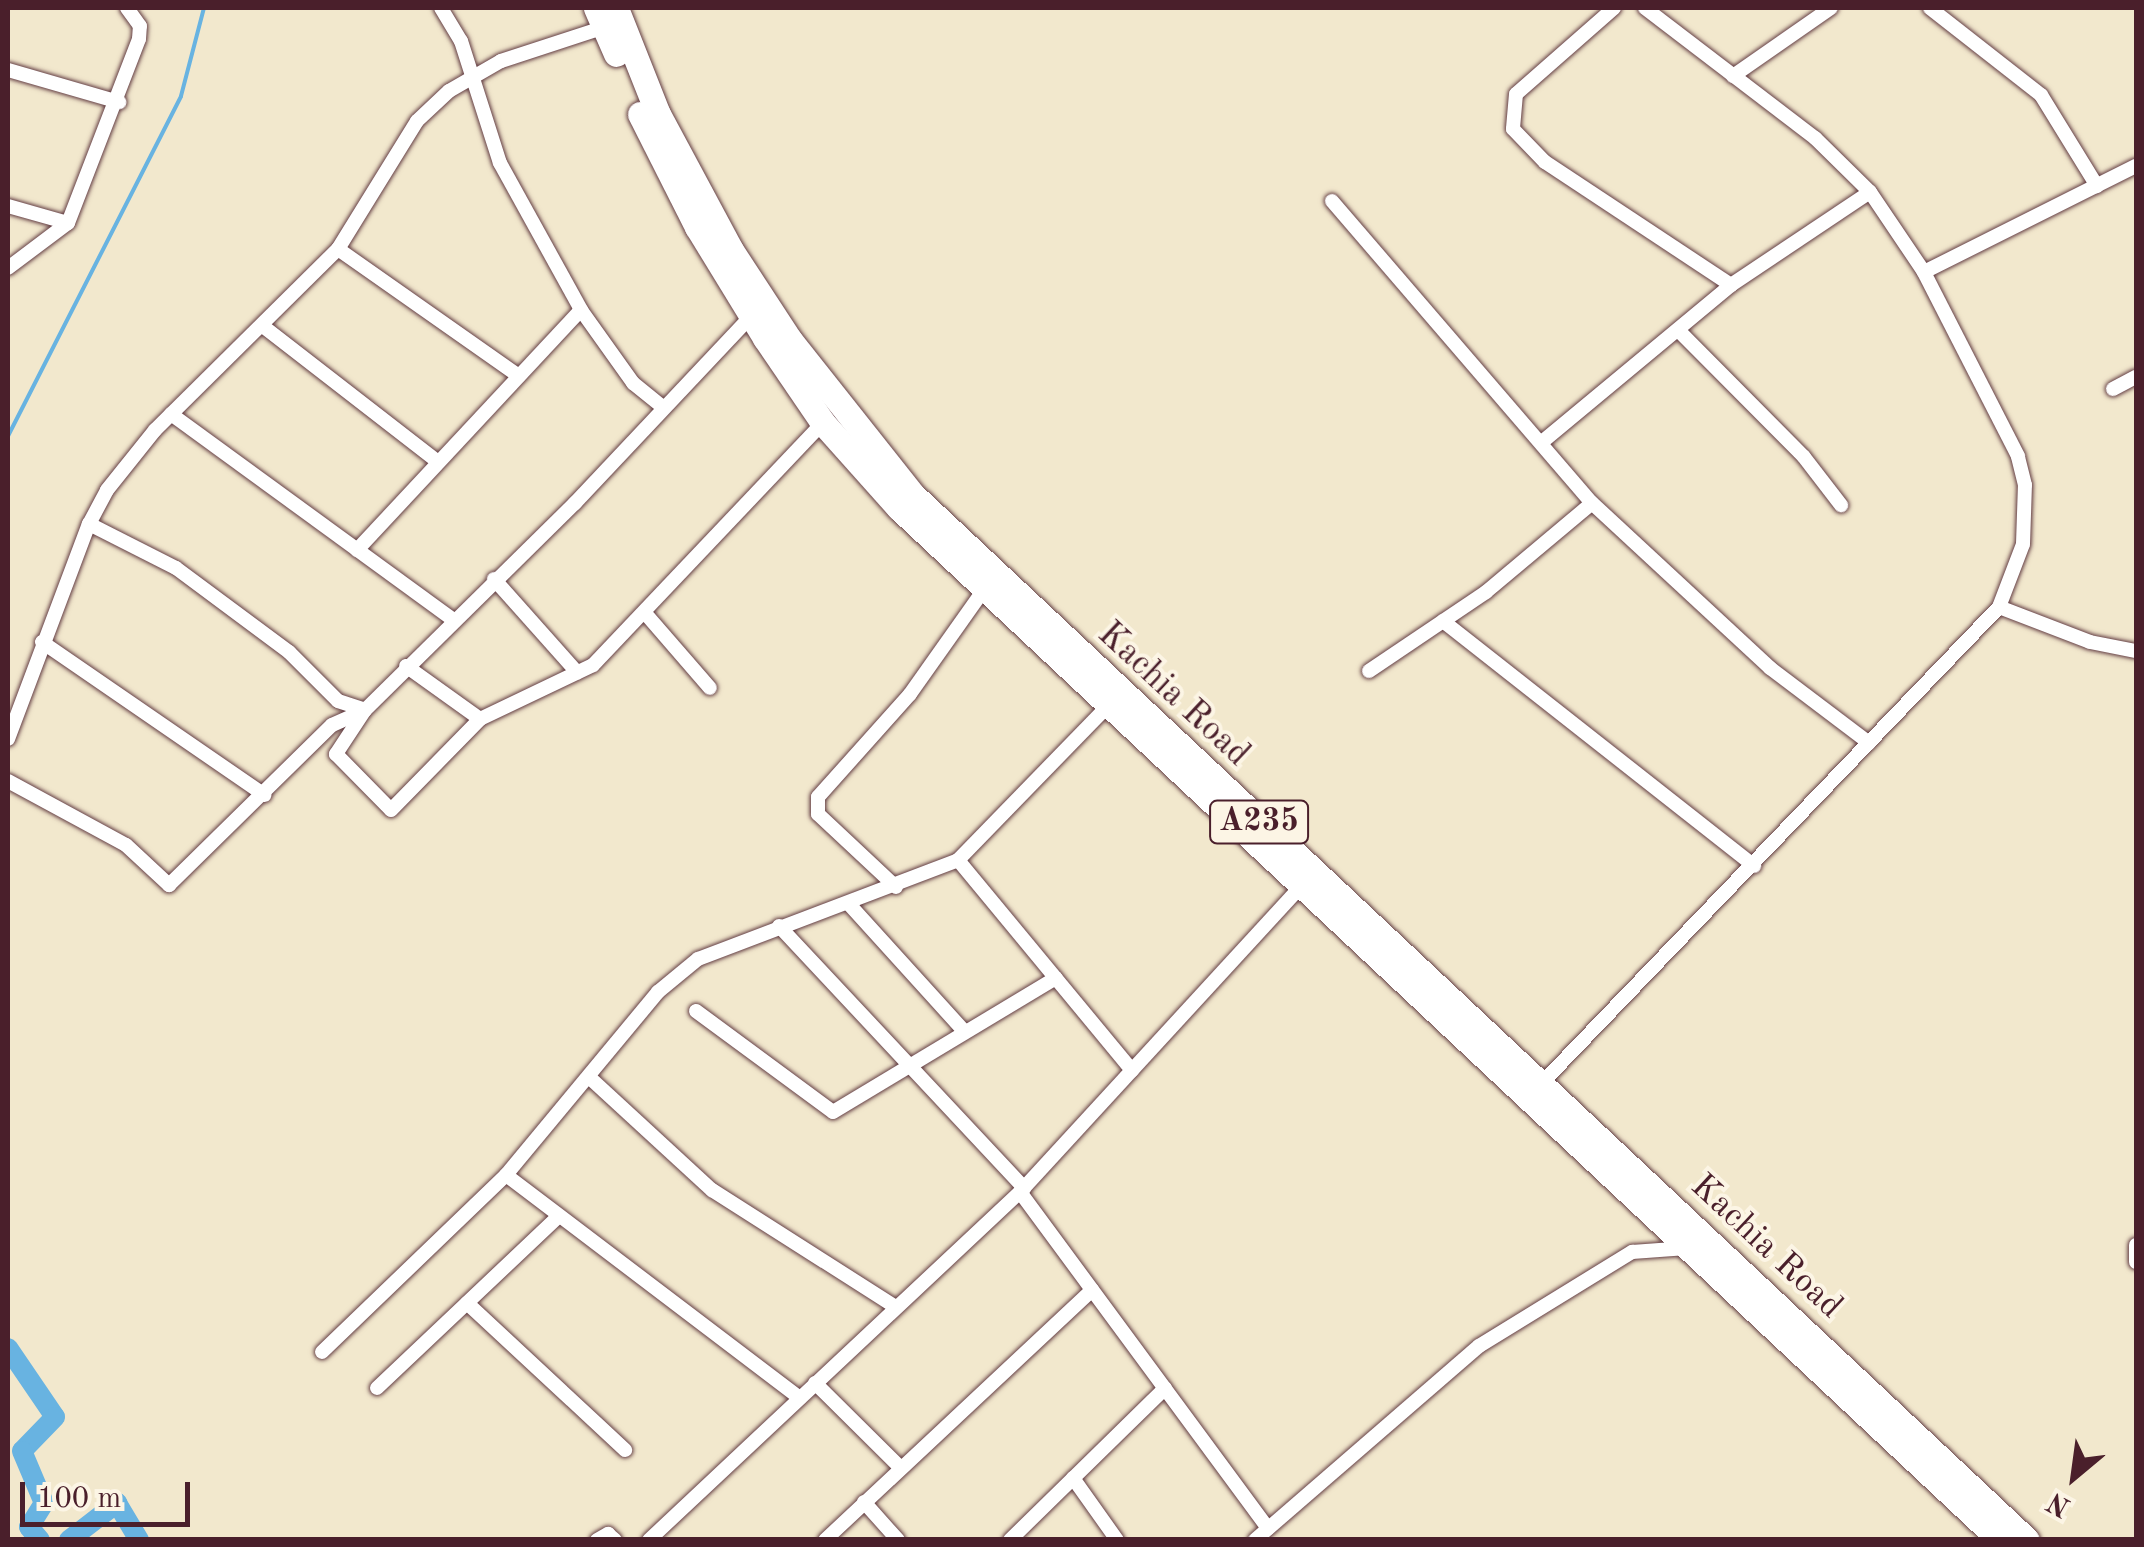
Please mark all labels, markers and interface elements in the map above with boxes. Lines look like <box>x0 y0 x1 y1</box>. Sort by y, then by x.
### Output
street label: Kachia Road <box>1088 614 1258 776</box>
road number: A235 <box>1209 795 1309 849</box>
street label: Kachia Road <box>1681 1166 1851 1328</box>
north arrow <box>2024 1427 2124 1527</box>
scale bar <box>25 1462 195 1524</box>
text: 100 m <box>37 1484 121 1514</box>
text: N <box>2043 1486 2076 1521</box>

